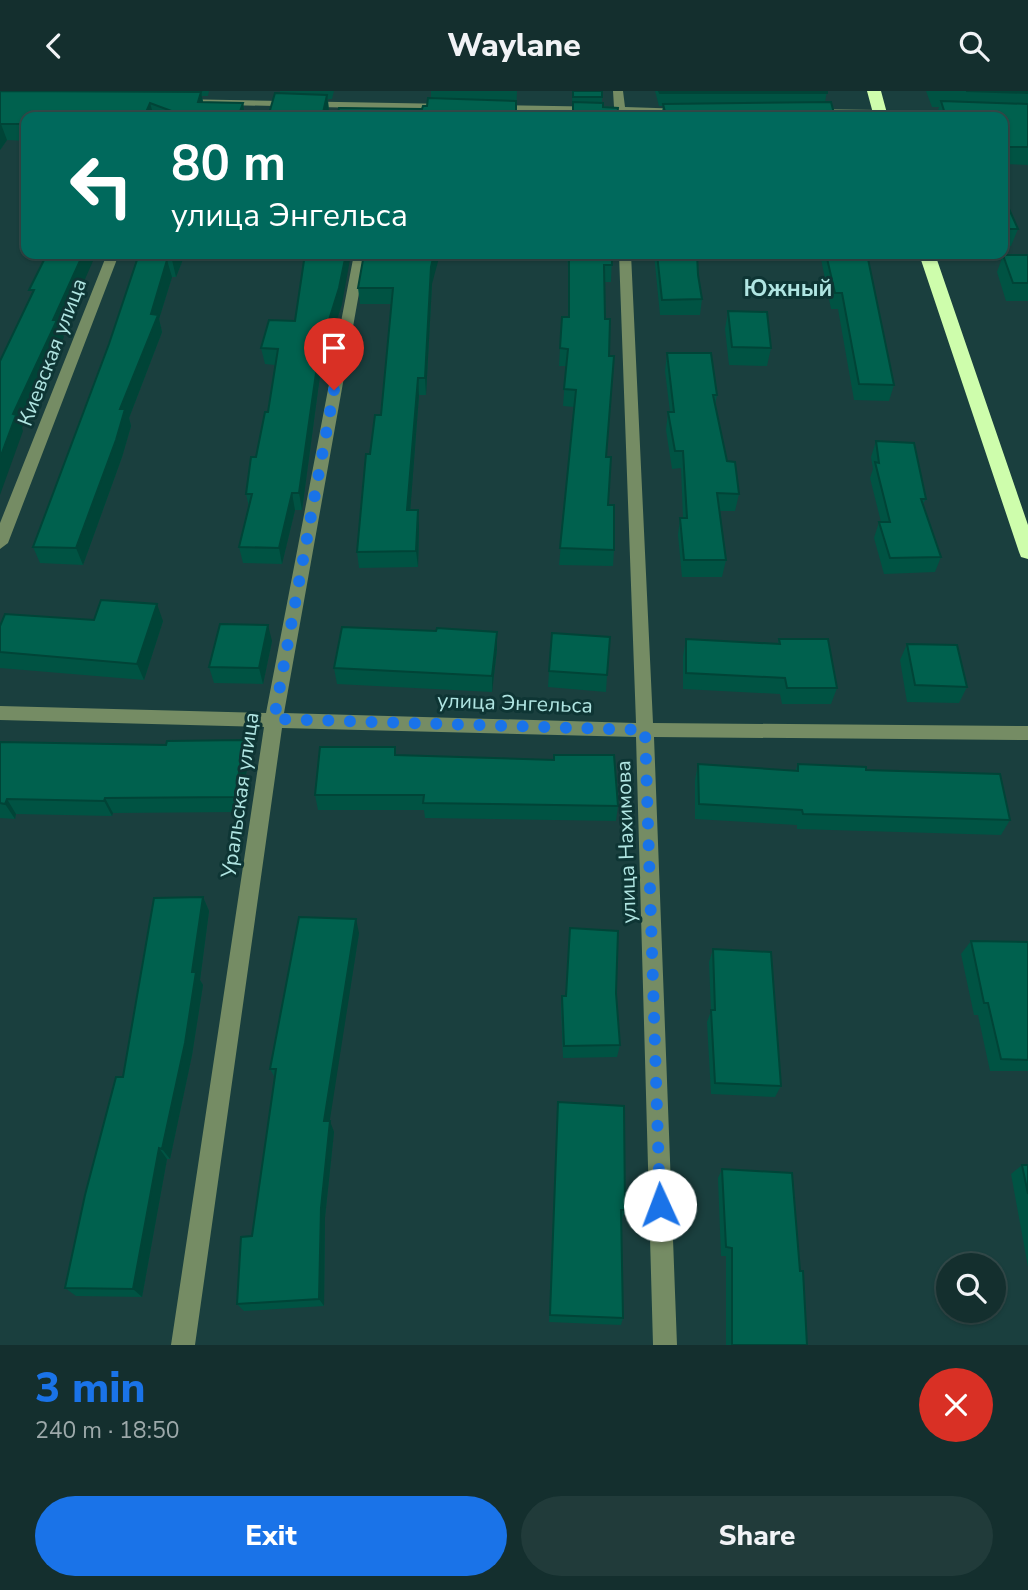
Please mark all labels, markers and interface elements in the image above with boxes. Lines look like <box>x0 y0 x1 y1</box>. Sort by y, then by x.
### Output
text: Waylane <box>447 24 581 67</box>
icon: back <box>35 27 73 65</box>
icon: search <box>955 27 993 65</box>
text: 80 m <box>171 130 286 197</box>
icon: left <box>56 140 147 231</box>
text: улица Энгельса <box>171 194 408 237</box>
district label: Южный <box>744 273 832 304</box>
street label: Киевская улица <box>11 274 93 430</box>
pin <box>304 318 364 390</box>
icon: arrive <box>315 329 353 367</box>
street label: улица Энгельса <box>437 686 593 720</box>
street label: Уральская улица <box>214 710 265 881</box>
street label: улица Нахимова <box>609 760 643 924</box>
position arrow <box>623 1168 697 1242</box>
map controls <box>936 1253 1006 1323</box>
button: search <box>936 1253 1006 1323</box>
text: 3 min <box>35 1360 145 1417</box>
button: close <box>919 1368 993 1442</box>
text: 240 m · 18:50 <box>35 1415 180 1446</box>
button: Exit <box>35 1496 507 1576</box>
button: Share <box>521 1496 993 1576</box>

